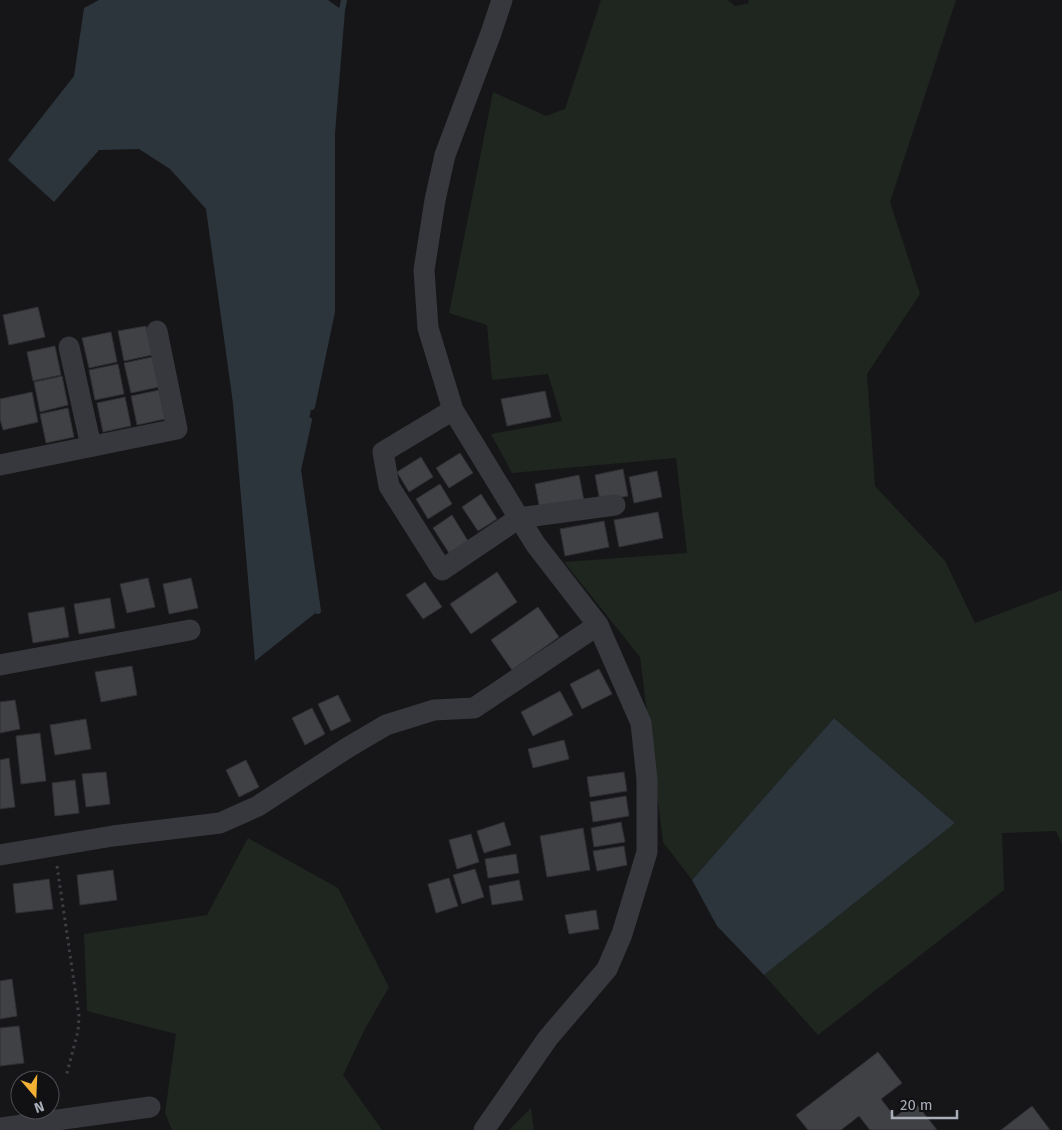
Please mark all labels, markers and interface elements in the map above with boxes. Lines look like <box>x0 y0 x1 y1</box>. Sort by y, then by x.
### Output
north arrow <box>10 1070 60 1120</box>
scale bar <box>892 1088 957 1120</box>
text: 20 m <box>900 1096 933 1114</box>
text: N <box>32 1097 46 1116</box>

